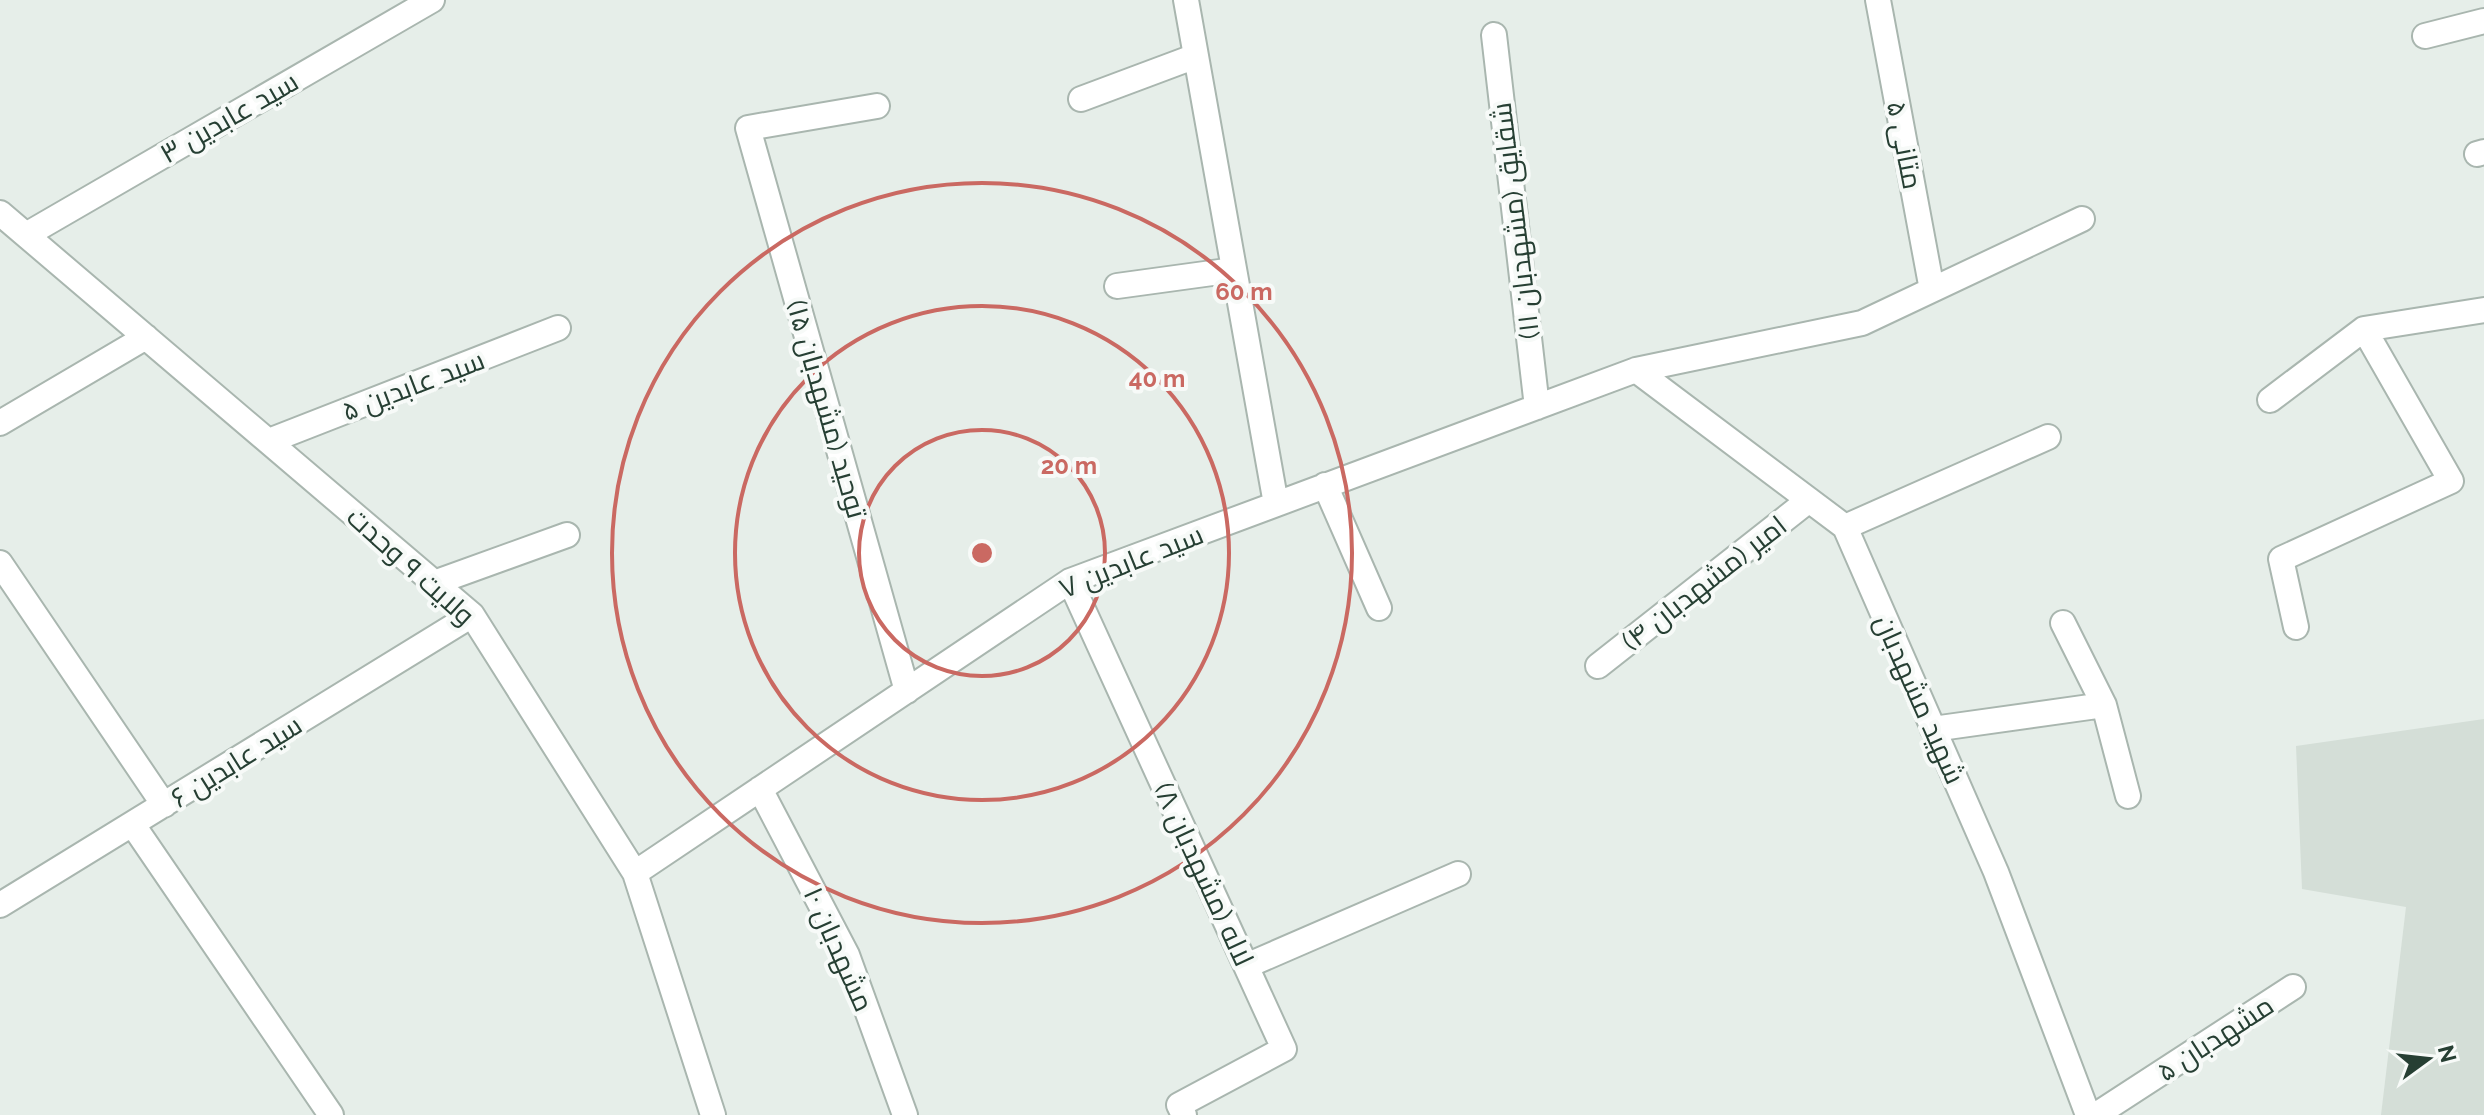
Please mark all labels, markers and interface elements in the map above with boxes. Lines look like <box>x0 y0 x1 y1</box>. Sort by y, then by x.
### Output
street label: سید عابدین ۳ <box>154 65 304 170</box>
street label: متانی ۵ <box>1880 98 1929 192</box>
street label: شقایق (مشهدبان ۱۱) <box>1485 101 1546 341</box>
text: 60 m <box>1215 277 1273 306</box>
street label: توحید (مشهدبان ۱۵) <box>780 296 874 523</box>
street label: سید عابدین ۵ <box>337 343 489 428</box>
text: 40 m <box>1129 364 1185 393</box>
text: 20 m <box>1041 451 1097 480</box>
street label: ولایت ۹ وحدت <box>340 500 481 632</box>
street label: امیر (مشهدبان ۴) <box>1615 509 1793 658</box>
street label: سید عابدین ۷ <box>1054 518 1208 605</box>
centre of rings <box>968 539 996 567</box>
street label: شهید مشهدبان <box>1867 609 1972 789</box>
street label: سید عابدین ۶ <box>165 708 308 815</box>
street label: لاله (مشهدبان ۸) <box>1147 777 1260 971</box>
street label: مشهدبان ۱۰ <box>796 882 881 1017</box>
street label: مشهدبان ۵ <box>2151 989 2280 1088</box>
north arrow <box>2388 1019 2468 1099</box>
text: N <box>2433 1042 2462 1065</box>

